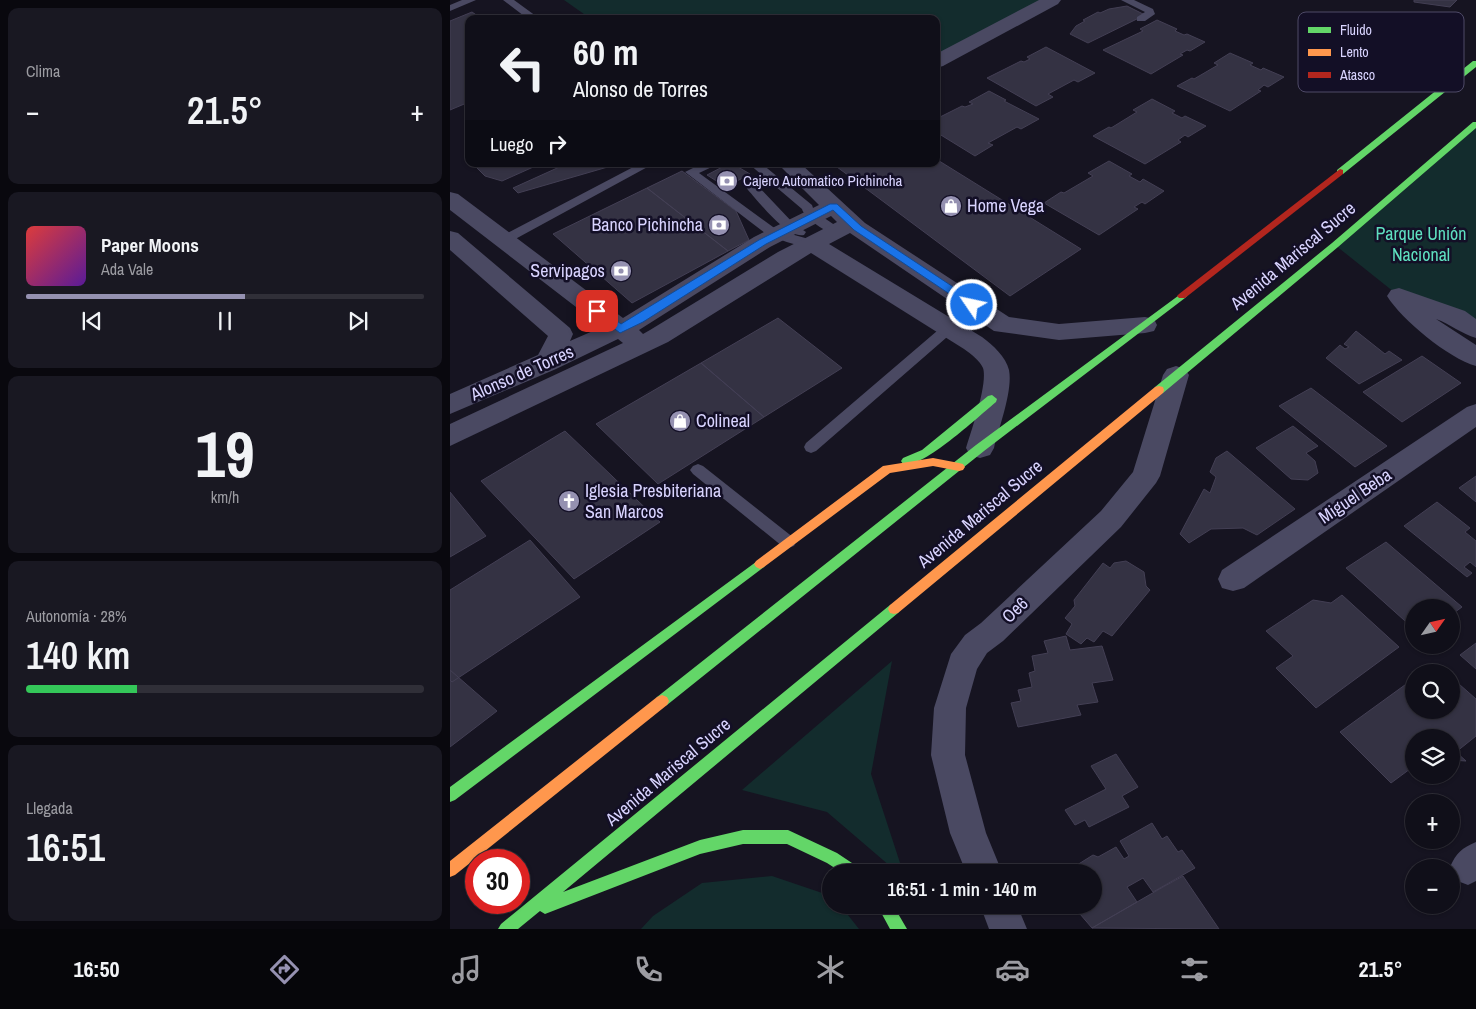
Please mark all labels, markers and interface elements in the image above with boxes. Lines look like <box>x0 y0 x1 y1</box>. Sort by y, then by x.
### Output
legend <box>1298 12 1464 92</box>
text: Fluido <box>1340 21 1372 39</box>
text: 60 m <box>573 29 638 76</box>
icon: left <box>490 35 555 100</box>
text: Lento <box>1340 43 1369 61</box>
text: Clima <box>26 60 60 82</box>
text: Atasco <box>1339 66 1375 84</box>
text: Alonso de Torres <box>573 74 708 104</box>
text: 21.5° <box>187 85 263 136</box>
text: − <box>26 92 39 130</box>
text: + <box>411 92 424 130</box>
icon: right <box>543 130 571 158</box>
text: Luego <box>490 131 533 157</box>
bank icon: Cajero Automatico Pichincha <box>715 169 739 193</box>
place label: Cajero Automatico Pichincha <box>743 170 902 191</box>
place label: Home Vega <box>967 193 1044 218</box>
shop icon: Home Vega <box>939 194 963 218</box>
street label: Avenida Mariscal Sucre <box>1224 196 1361 316</box>
place label: Banco Pichincha <box>591 212 703 237</box>
bank icon: Banco Pichincha <box>707 213 731 237</box>
park label: Parque Unión Nacional <box>1375 221 1467 267</box>
text: Paper Moons <box>101 232 199 258</box>
text: Ada Vale <box>101 258 153 280</box>
place label: Servipagos <box>530 258 605 283</box>
bank icon: Servipagos <box>609 259 633 283</box>
position arrow <box>945 278 997 330</box>
pin <box>576 290 618 332</box>
icon: arrive <box>583 297 611 325</box>
icon: previous <box>78 307 106 335</box>
icon: pause <box>211 307 239 335</box>
icon: next <box>344 307 372 335</box>
street label: Alonso de Torres <box>465 339 577 407</box>
place label: Colineal <box>696 408 750 433</box>
shop icon: Colineal <box>668 409 692 433</box>
text: 19 <box>195 410 255 497</box>
street label: Avenida Mariscal Sucre <box>911 454 1048 574</box>
street label: Miguel Beba <box>1313 462 1396 529</box>
place label: Iglesia Presbiteriana San Marcos <box>585 478 721 524</box>
text: km/h <box>211 486 239 508</box>
church icon: Iglesia Presbiteriana San Marcos <box>557 489 581 513</box>
street label: Oe6 <box>996 591 1033 628</box>
north arrow <box>1405 599 1460 654</box>
map controls <box>1405 599 1460 914</box>
text: Autonomía · 28% <box>26 605 127 627</box>
text: 140 km <box>26 630 130 681</box>
button: search <box>1405 664 1460 719</box>
street label: Avenida Mariscal Sucre <box>599 712 736 832</box>
button: layers <box>1405 729 1460 784</box>
button: + <box>1405 794 1460 849</box>
text: Llegada <box>26 797 73 819</box>
text: 16:51 <box>26 822 105 873</box>
speed limit sign: 30 <box>465 849 530 914</box>
button: − <box>1405 859 1460 914</box>
text: 16:51 · 1 min · 140 m <box>887 876 1037 902</box>
icon: directions <box>267 952 302 987</box>
icon: music <box>449 952 484 987</box>
icon: phone <box>631 952 666 987</box>
icon: climate <box>813 952 848 987</box>
icon: car <box>995 952 1030 987</box>
icon: filters <box>1177 952 1212 987</box>
text: 16:50 <box>73 954 120 984</box>
text: 21.5° <box>1359 954 1402 984</box>

